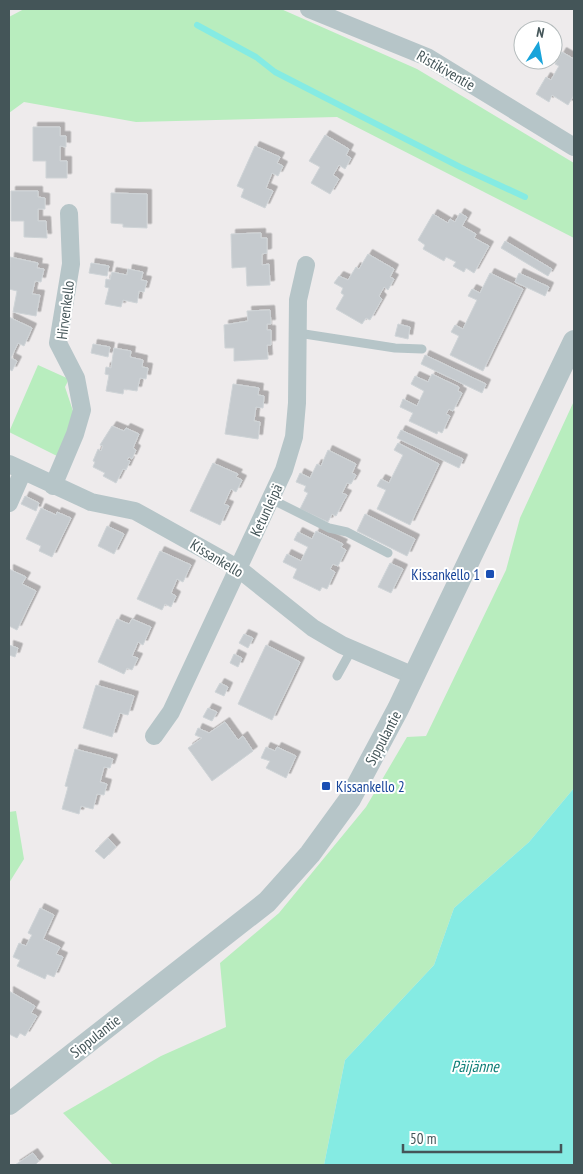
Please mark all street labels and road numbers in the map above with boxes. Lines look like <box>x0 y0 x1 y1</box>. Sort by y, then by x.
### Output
street label: Ristikiventie <box>413 46 479 94</box>
street label: Hirvenkello <box>52 279 78 341</box>
street label: Ketunleipä <box>246 481 286 539</box>
street label: Kissankello <box>187 535 247 581</box>
street label: Sippulantie <box>361 708 405 768</box>
street label: Sippulantie <box>66 1010 124 1062</box>

